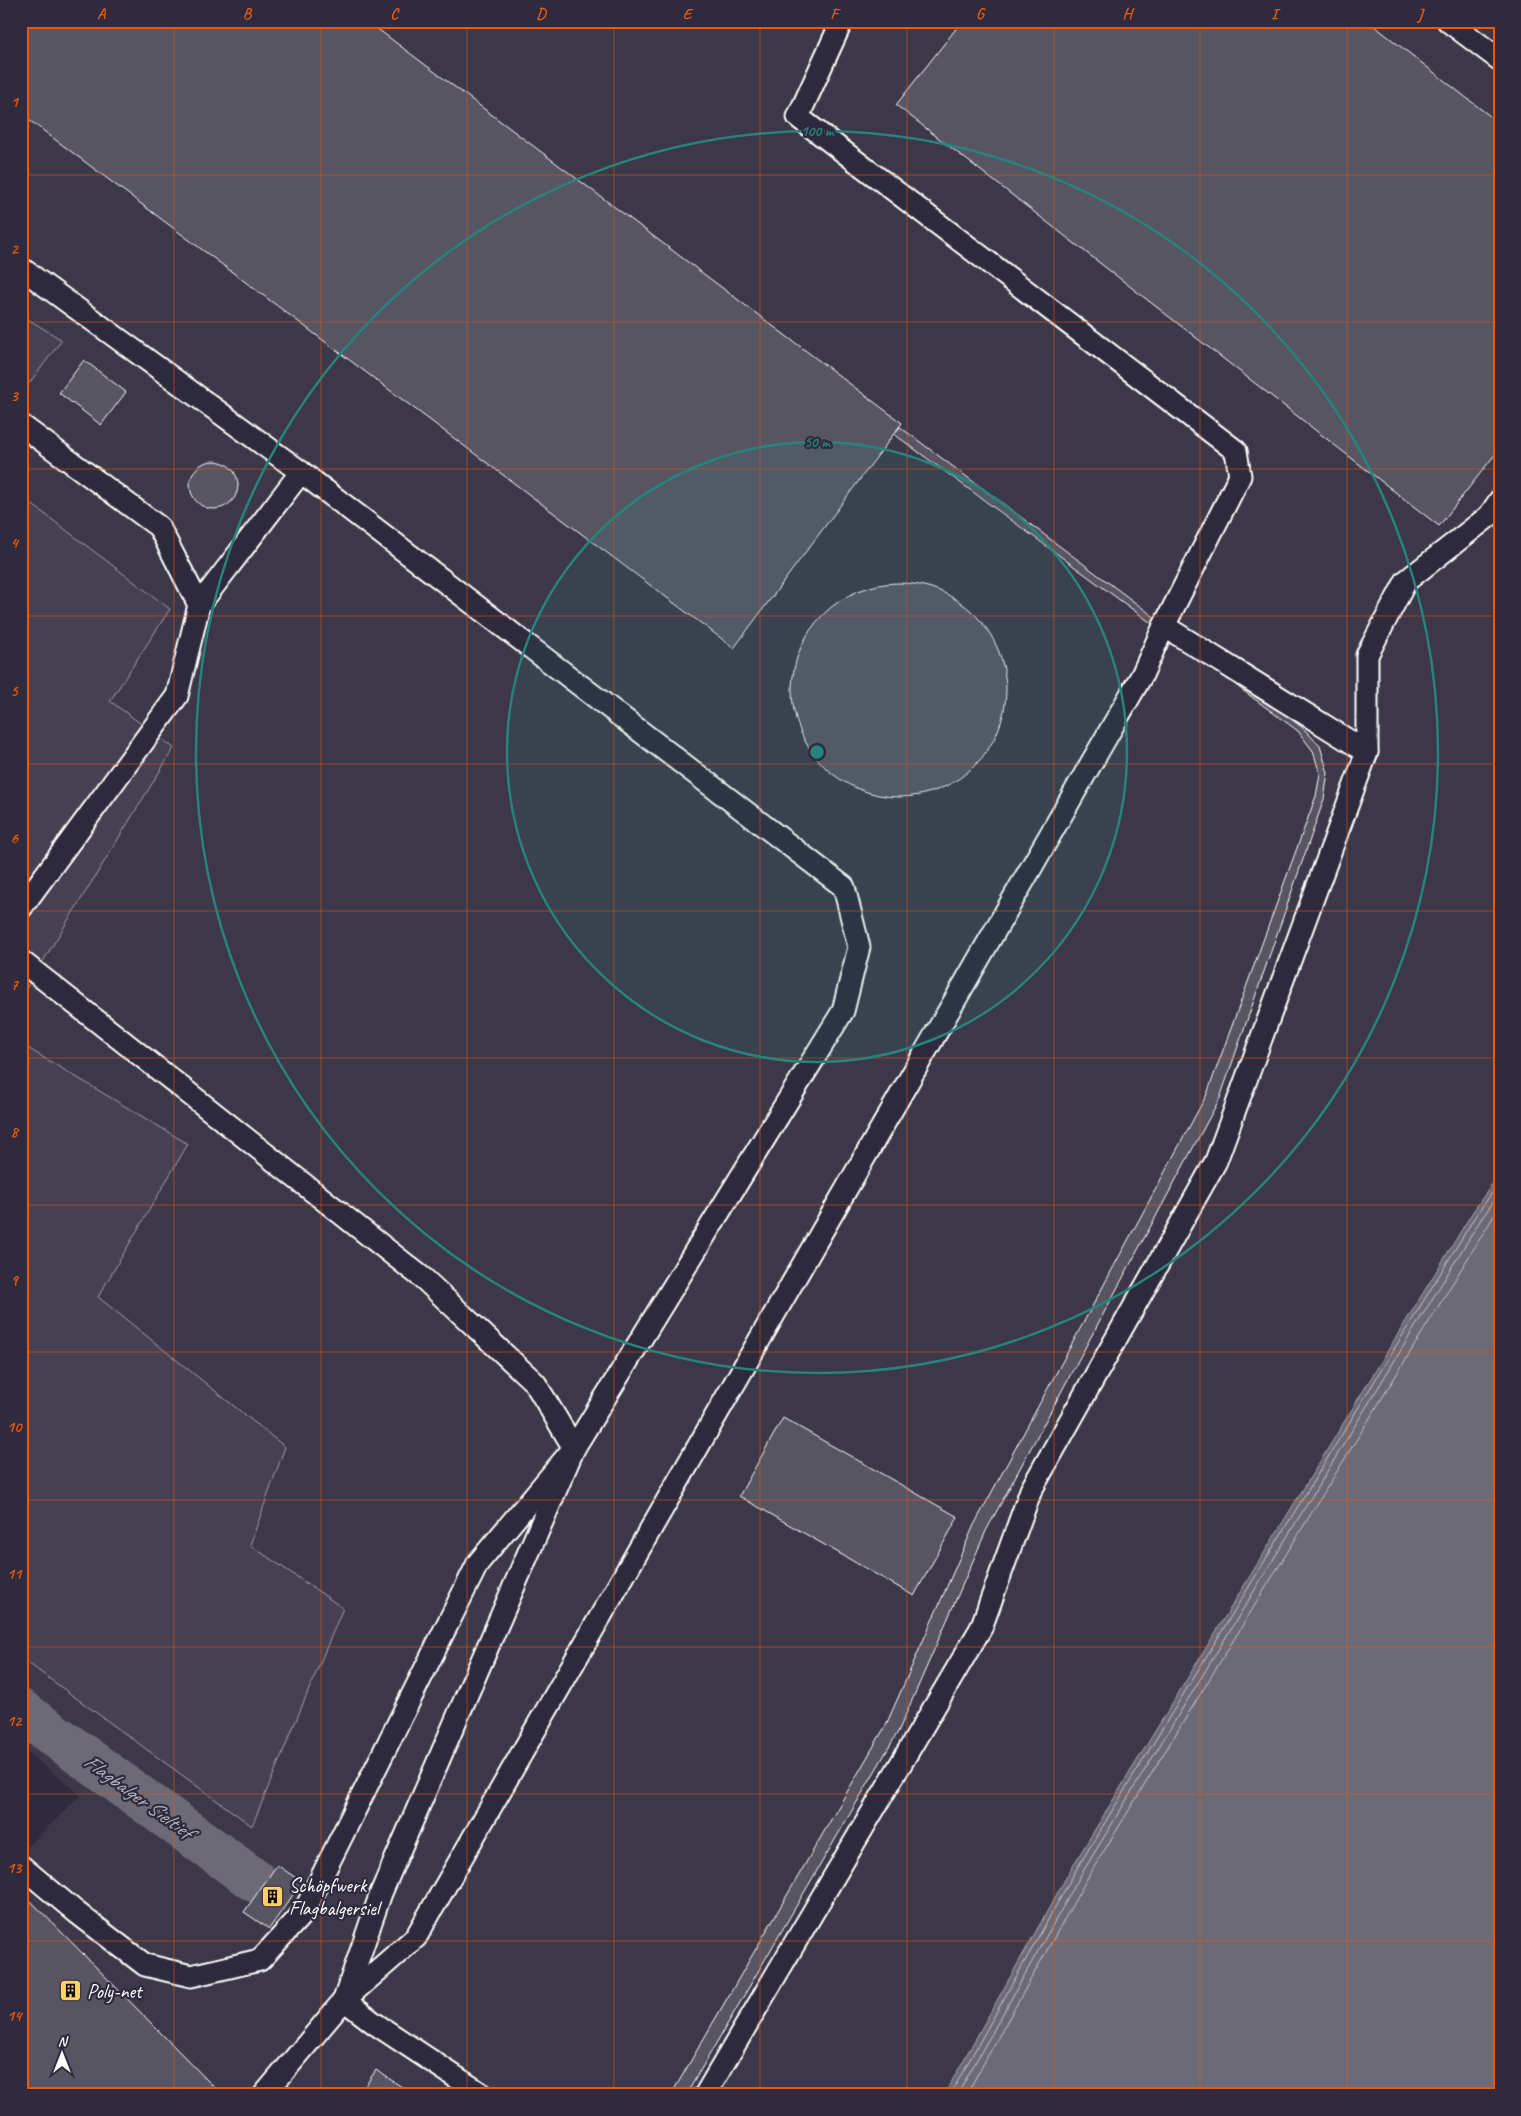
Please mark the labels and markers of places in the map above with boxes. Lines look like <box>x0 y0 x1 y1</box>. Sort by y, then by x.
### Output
centre of rings <box>808 743 826 761</box>
place label: Schöpfwerk Flagbalgersiel <box>289 1873 383 1921</box>
building icon: Schöpfwerk Flagbalgersiel <box>261 1885 285 1909</box>
building icon: Poly-net <box>59 1979 83 2003</box>
place label: Poly-net <box>87 1979 144 2004</box>

